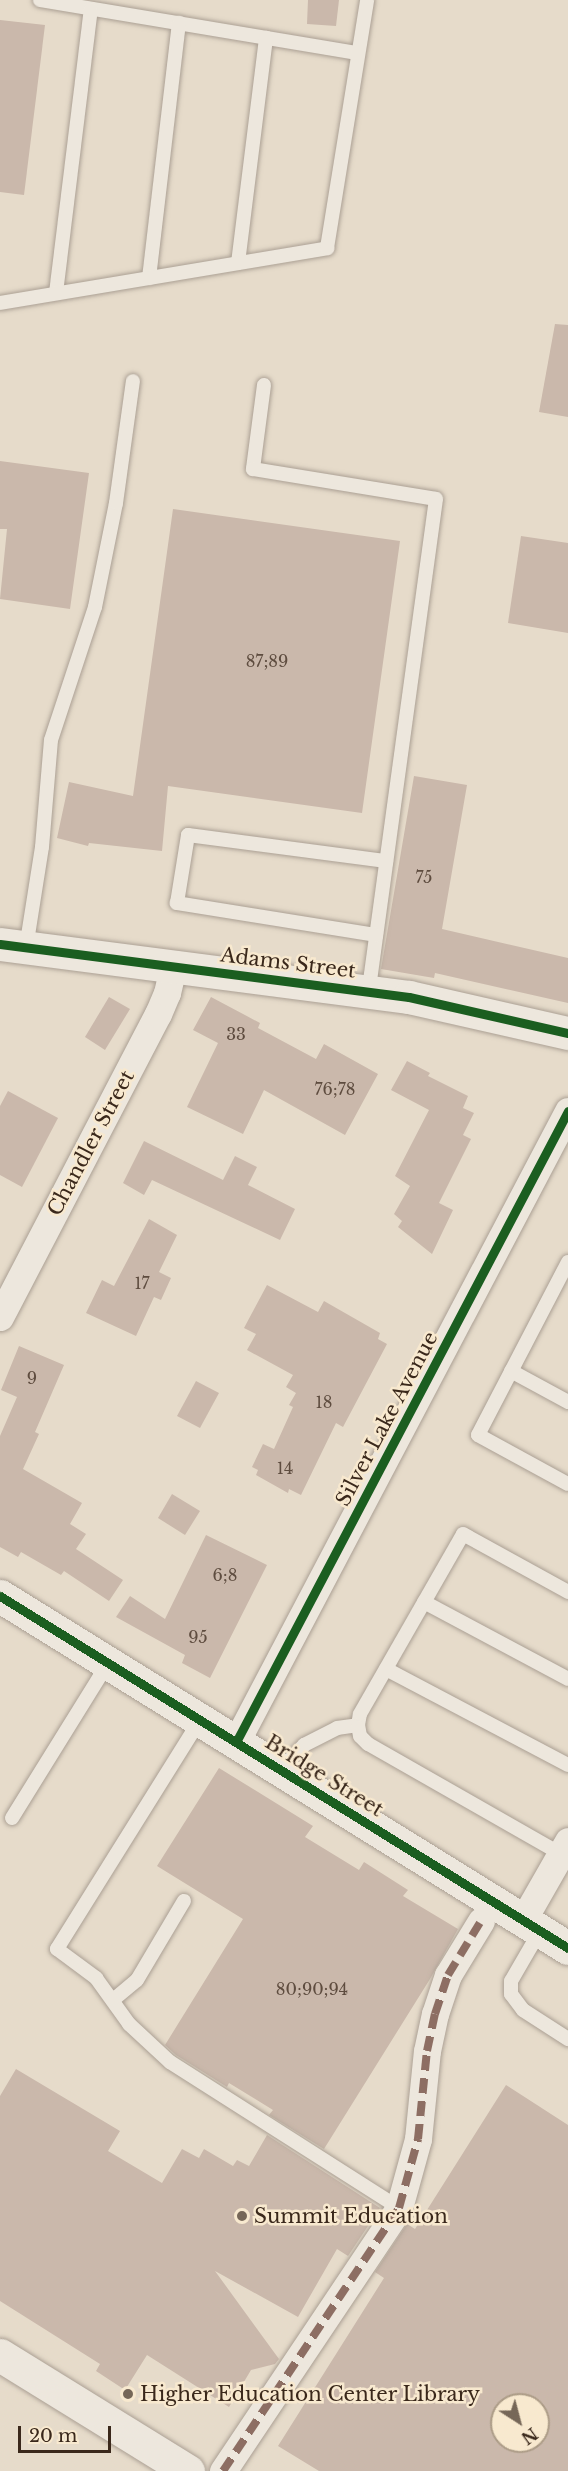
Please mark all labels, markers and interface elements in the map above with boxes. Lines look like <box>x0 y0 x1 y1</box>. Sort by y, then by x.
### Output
house number: 87;89 <box>246 651 288 671</box>
house number: 75 <box>416 867 432 887</box>
street label: Adams Street <box>219 943 357 983</box>
house number: 33 <box>226 1024 246 1044</box>
street label: Chandler Street <box>42 1066 140 1220</box>
house number: 76;78 <box>314 1079 356 1099</box>
house number: 17 <box>134 1273 150 1293</box>
street label: Silver Lake Avenue <box>331 1327 443 1511</box>
house number: 9 <box>27 1368 37 1388</box>
house number: 18 <box>316 1392 332 1412</box>
house number: 14 <box>277 1458 293 1478</box>
house number: 6;8 <box>213 1565 237 1585</box>
house number: 95 <box>188 1627 208 1647</box>
street label: Bridge Street <box>261 1730 387 1822</box>
house number: 80;90;94 <box>276 1979 348 1999</box>
place label: Summit Education <box>254 2204 448 2228</box>
marker: Summit Education <box>235 2209 249 2223</box>
place label: Higher Education Center Library <box>140 2382 481 2406</box>
marker: Higher Education Center Library <box>121 2387 135 2401</box>
north arrow <box>490 2393 550 2453</box>
scale bar <box>21 2414 114 2452</box>
text: N <box>517 2423 541 2448</box>
text: 20 m <box>29 2425 77 2447</box>

